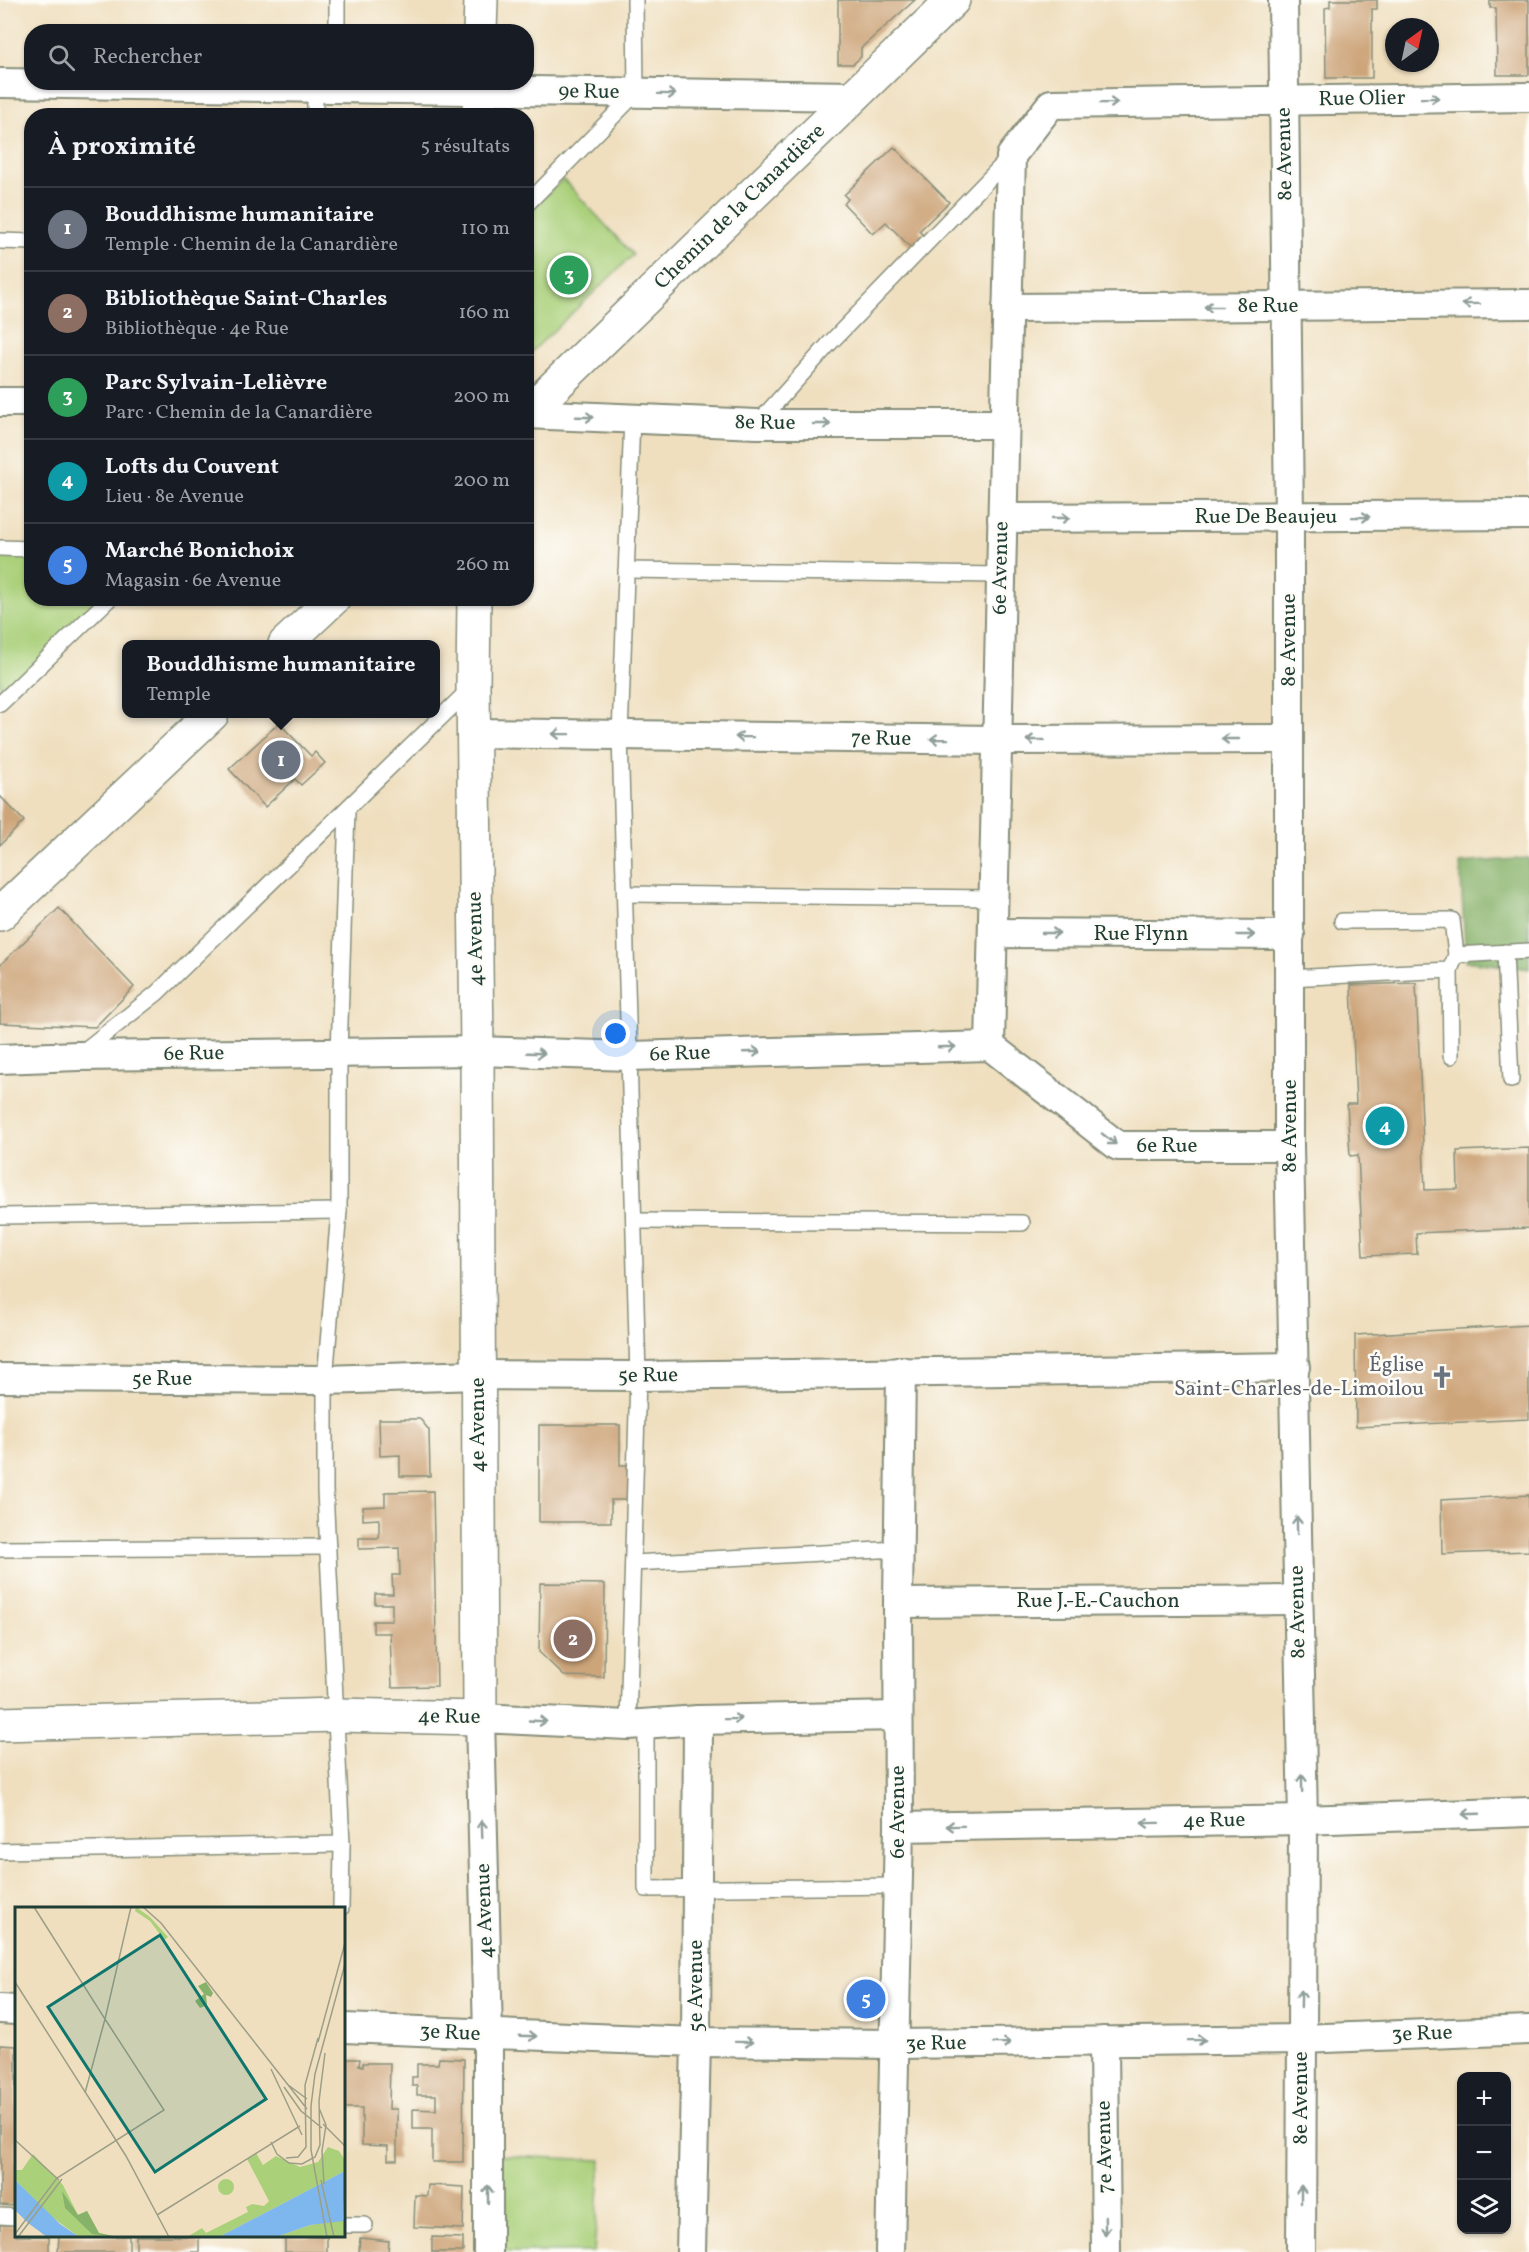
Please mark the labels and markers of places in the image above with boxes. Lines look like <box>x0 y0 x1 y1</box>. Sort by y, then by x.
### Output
pin: 3 <box>550 252 588 298</box>
pin: 1 <box>262 738 300 783</box>
pin: 4 <box>1366 1104 1404 1148</box>
place label: Église Saint-Charles-de-Limoilou <box>1174 1351 1424 1404</box>
church icon: Église Saint-Charles-de-Limoilou <box>1429 1364 1455 1390</box>
pin: 2 <box>554 1616 592 1662</box>
pin: 5 <box>846 1976 886 2022</box>

